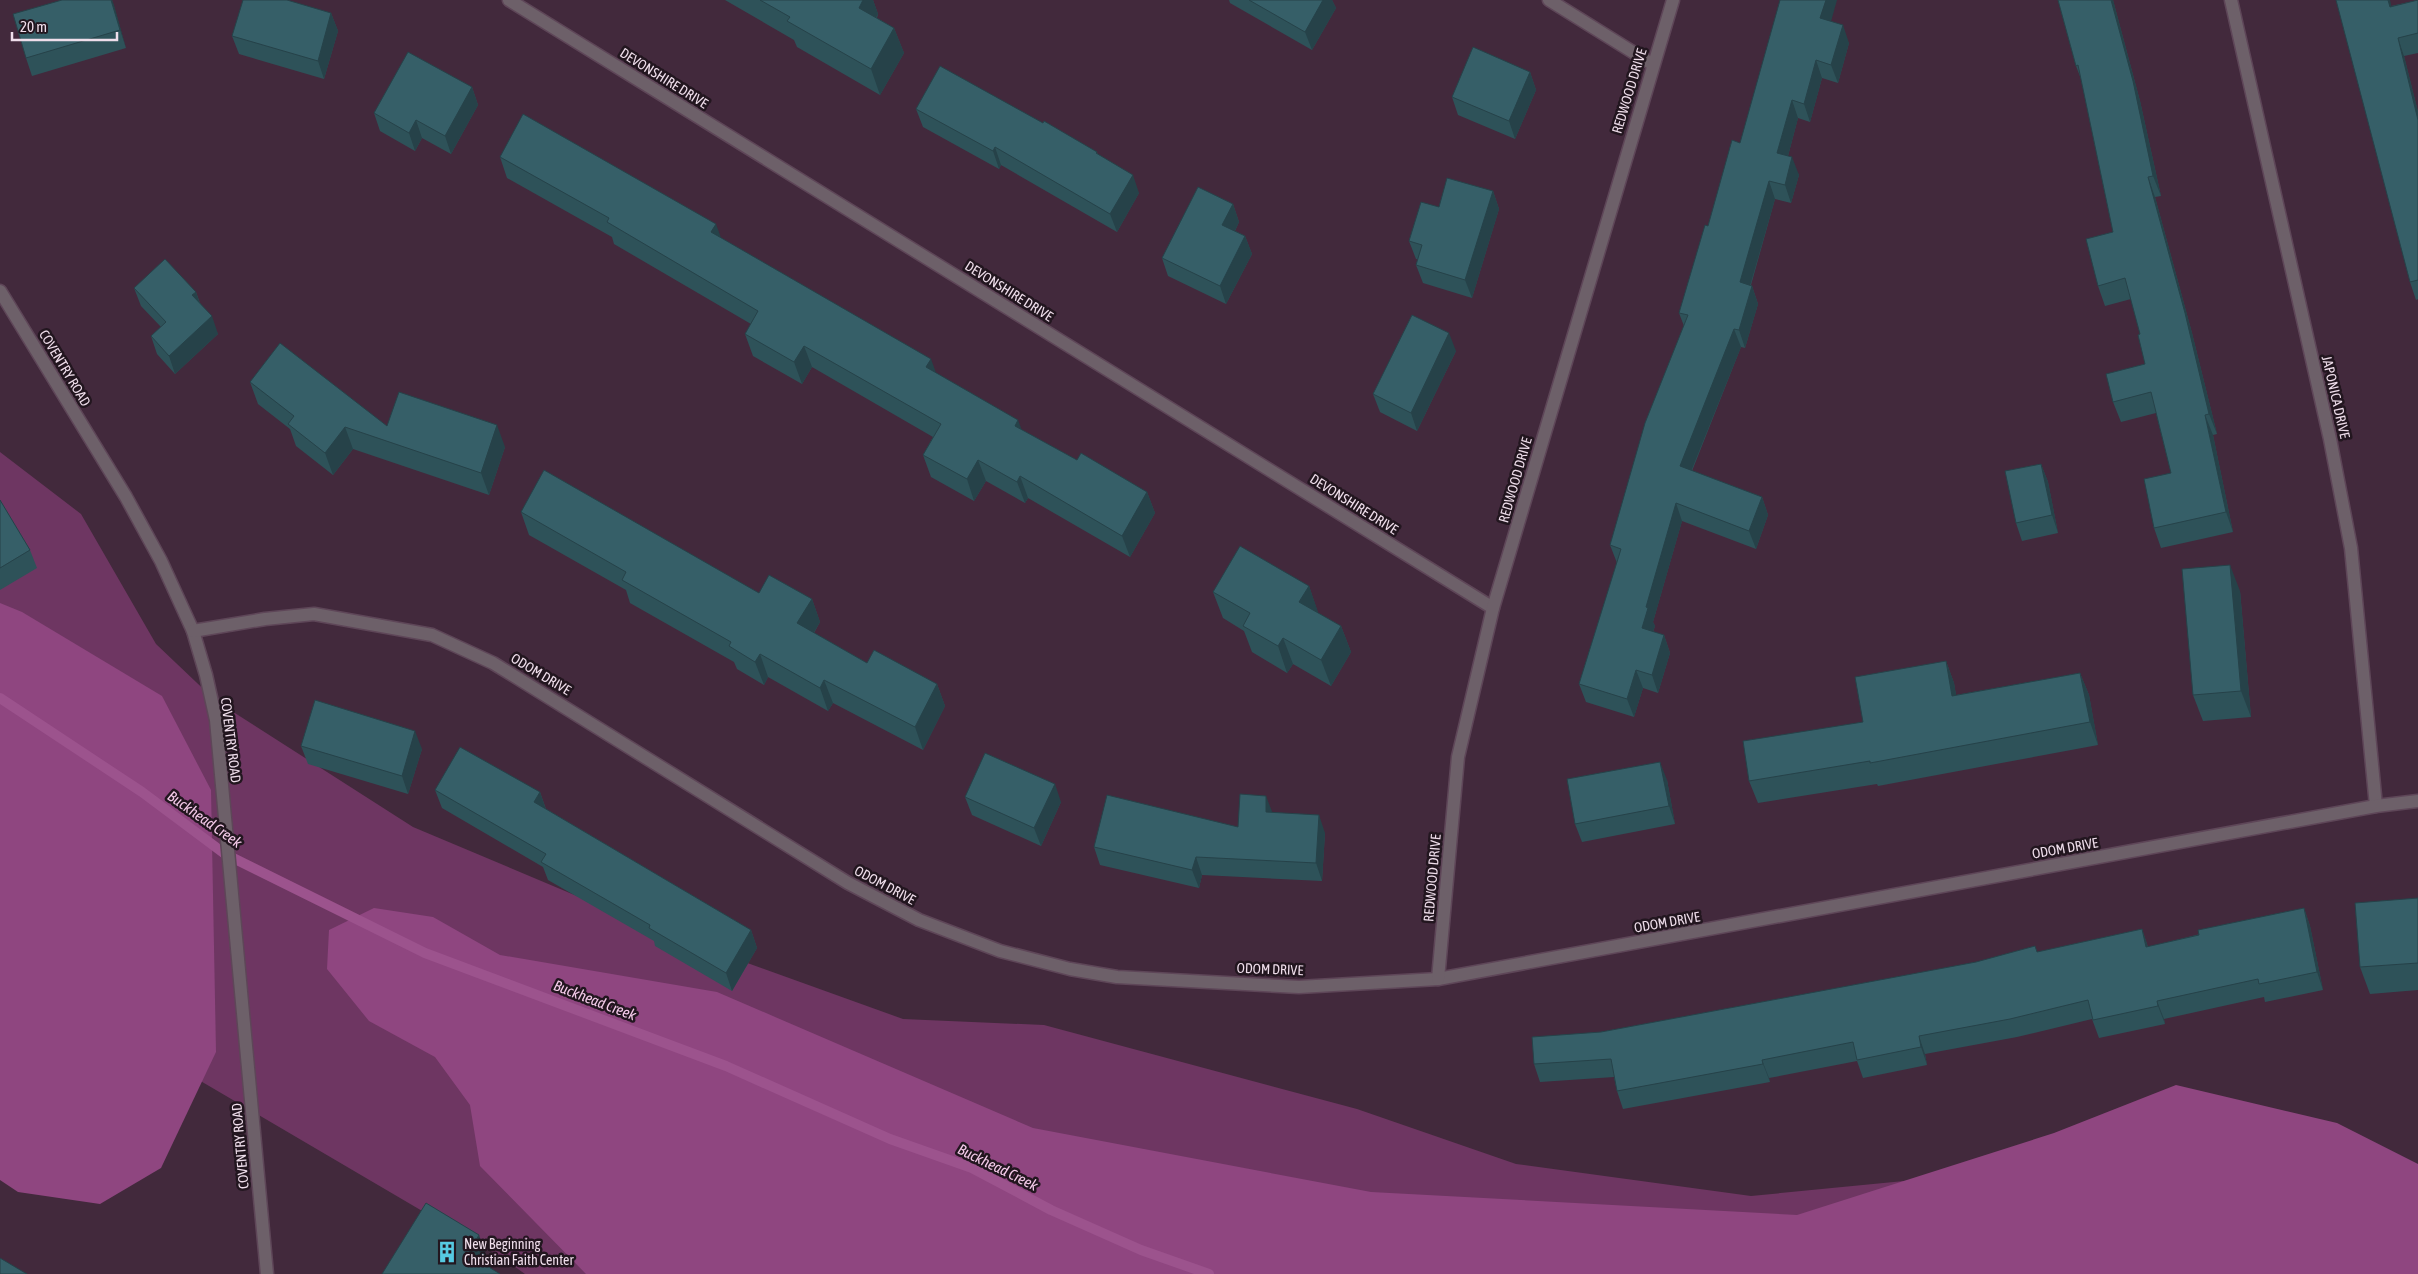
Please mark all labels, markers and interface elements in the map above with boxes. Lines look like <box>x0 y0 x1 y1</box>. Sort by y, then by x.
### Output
scale bar <box>12 10 118 42</box>
text: 20 m <box>20 18 47 35</box>
street label: DEVONSHIRE DRIVE <box>617 45 711 111</box>
street label: REDWOOD DRIVE <box>1608 47 1650 135</box>
street label: DEVONSHIRE DRIVE <box>962 258 1056 324</box>
street label: COVENTRY ROAD <box>36 327 94 409</box>
street label: JAPONICA DRIVE <box>2319 354 2353 440</box>
street label: REDWOOD DRIVE <box>1495 435 1535 525</box>
street label: DEVONSHIRE DRIVE <box>1307 471 1401 537</box>
street label: ODOM DRIVE <box>508 650 574 698</box>
street label: COVENTRY ROAD <box>218 696 244 784</box>
water label: Buckhead Creek <box>164 787 246 851</box>
street label: REDWOOD DRIVE <box>1420 833 1444 923</box>
street label: ODOM DRIVE <box>2031 834 2099 862</box>
street label: ODOM DRIVE <box>852 862 918 908</box>
street label: ODOM DRIVE <box>1633 908 1701 936</box>
street label: ODOM DRIVE <box>1236 960 1304 978</box>
water label: Buckhead Creek <box>551 976 639 1024</box>
street label: COVENTRY ROAD <box>228 1102 252 1190</box>
water label: Buckhead Creek <box>955 1140 1041 1194</box>
place label: New Beginning Christian Faith Center <box>464 1236 574 1268</box>
building icon: New Beginning Christian Faith Center <box>434 1239 460 1265</box>

